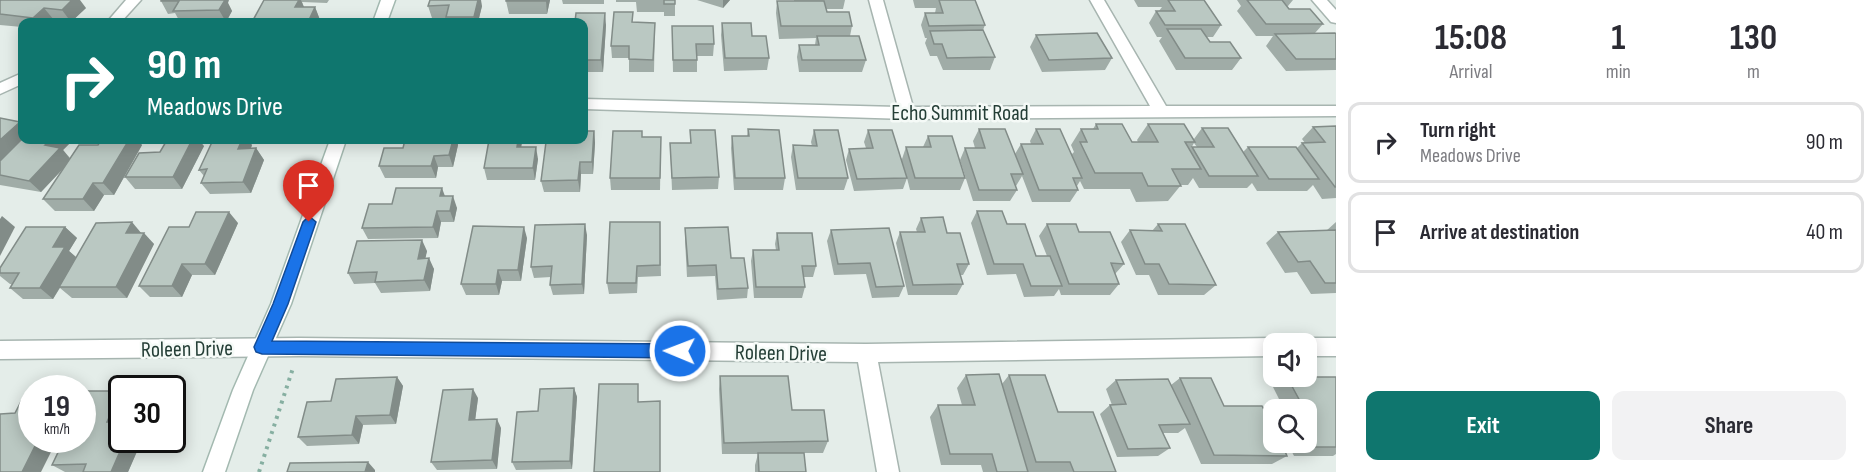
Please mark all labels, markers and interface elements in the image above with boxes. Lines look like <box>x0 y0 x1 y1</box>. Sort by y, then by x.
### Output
text: 15:08 <box>1435 17 1507 60</box>
text: 1 <box>1611 17 1625 60</box>
text: 130 <box>1730 17 1777 60</box>
text: 90 m <box>147 40 221 91</box>
icon: right <box>48 42 126 120</box>
text: Arrival <box>1449 60 1492 84</box>
text: min <box>1606 60 1631 84</box>
text: m <box>1747 60 1760 84</box>
text: Meadows Drive <box>147 91 283 123</box>
street label: Echo Summit Road <box>891 100 1029 127</box>
text: Turn right <box>1420 117 1496 144</box>
icon: right <box>1369 126 1402 159</box>
text: 90 m <box>1806 129 1843 156</box>
text: Meadows Drive <box>1420 144 1521 168</box>
pin <box>283 160 334 222</box>
icon: arrive <box>292 169 325 202</box>
icon: arrive <box>1369 216 1402 249</box>
text: Arrive at destination <box>1420 219 1579 246</box>
text: 40 m <box>1806 219 1843 246</box>
position arrow <box>648 319 712 383</box>
map controls <box>1263 333 1317 453</box>
button: sound <box>1263 333 1317 387</box>
street label: Roleen Drive <box>141 335 233 364</box>
street label: Roleen Drive <box>735 339 827 368</box>
speed limit sign: 30 <box>108 375 186 453</box>
text: 19 <box>44 389 70 425</box>
button: Exit <box>1366 391 1600 460</box>
button: Share <box>1612 391 1846 460</box>
button: search <box>1263 399 1317 453</box>
text: km/h <box>44 420 70 439</box>

